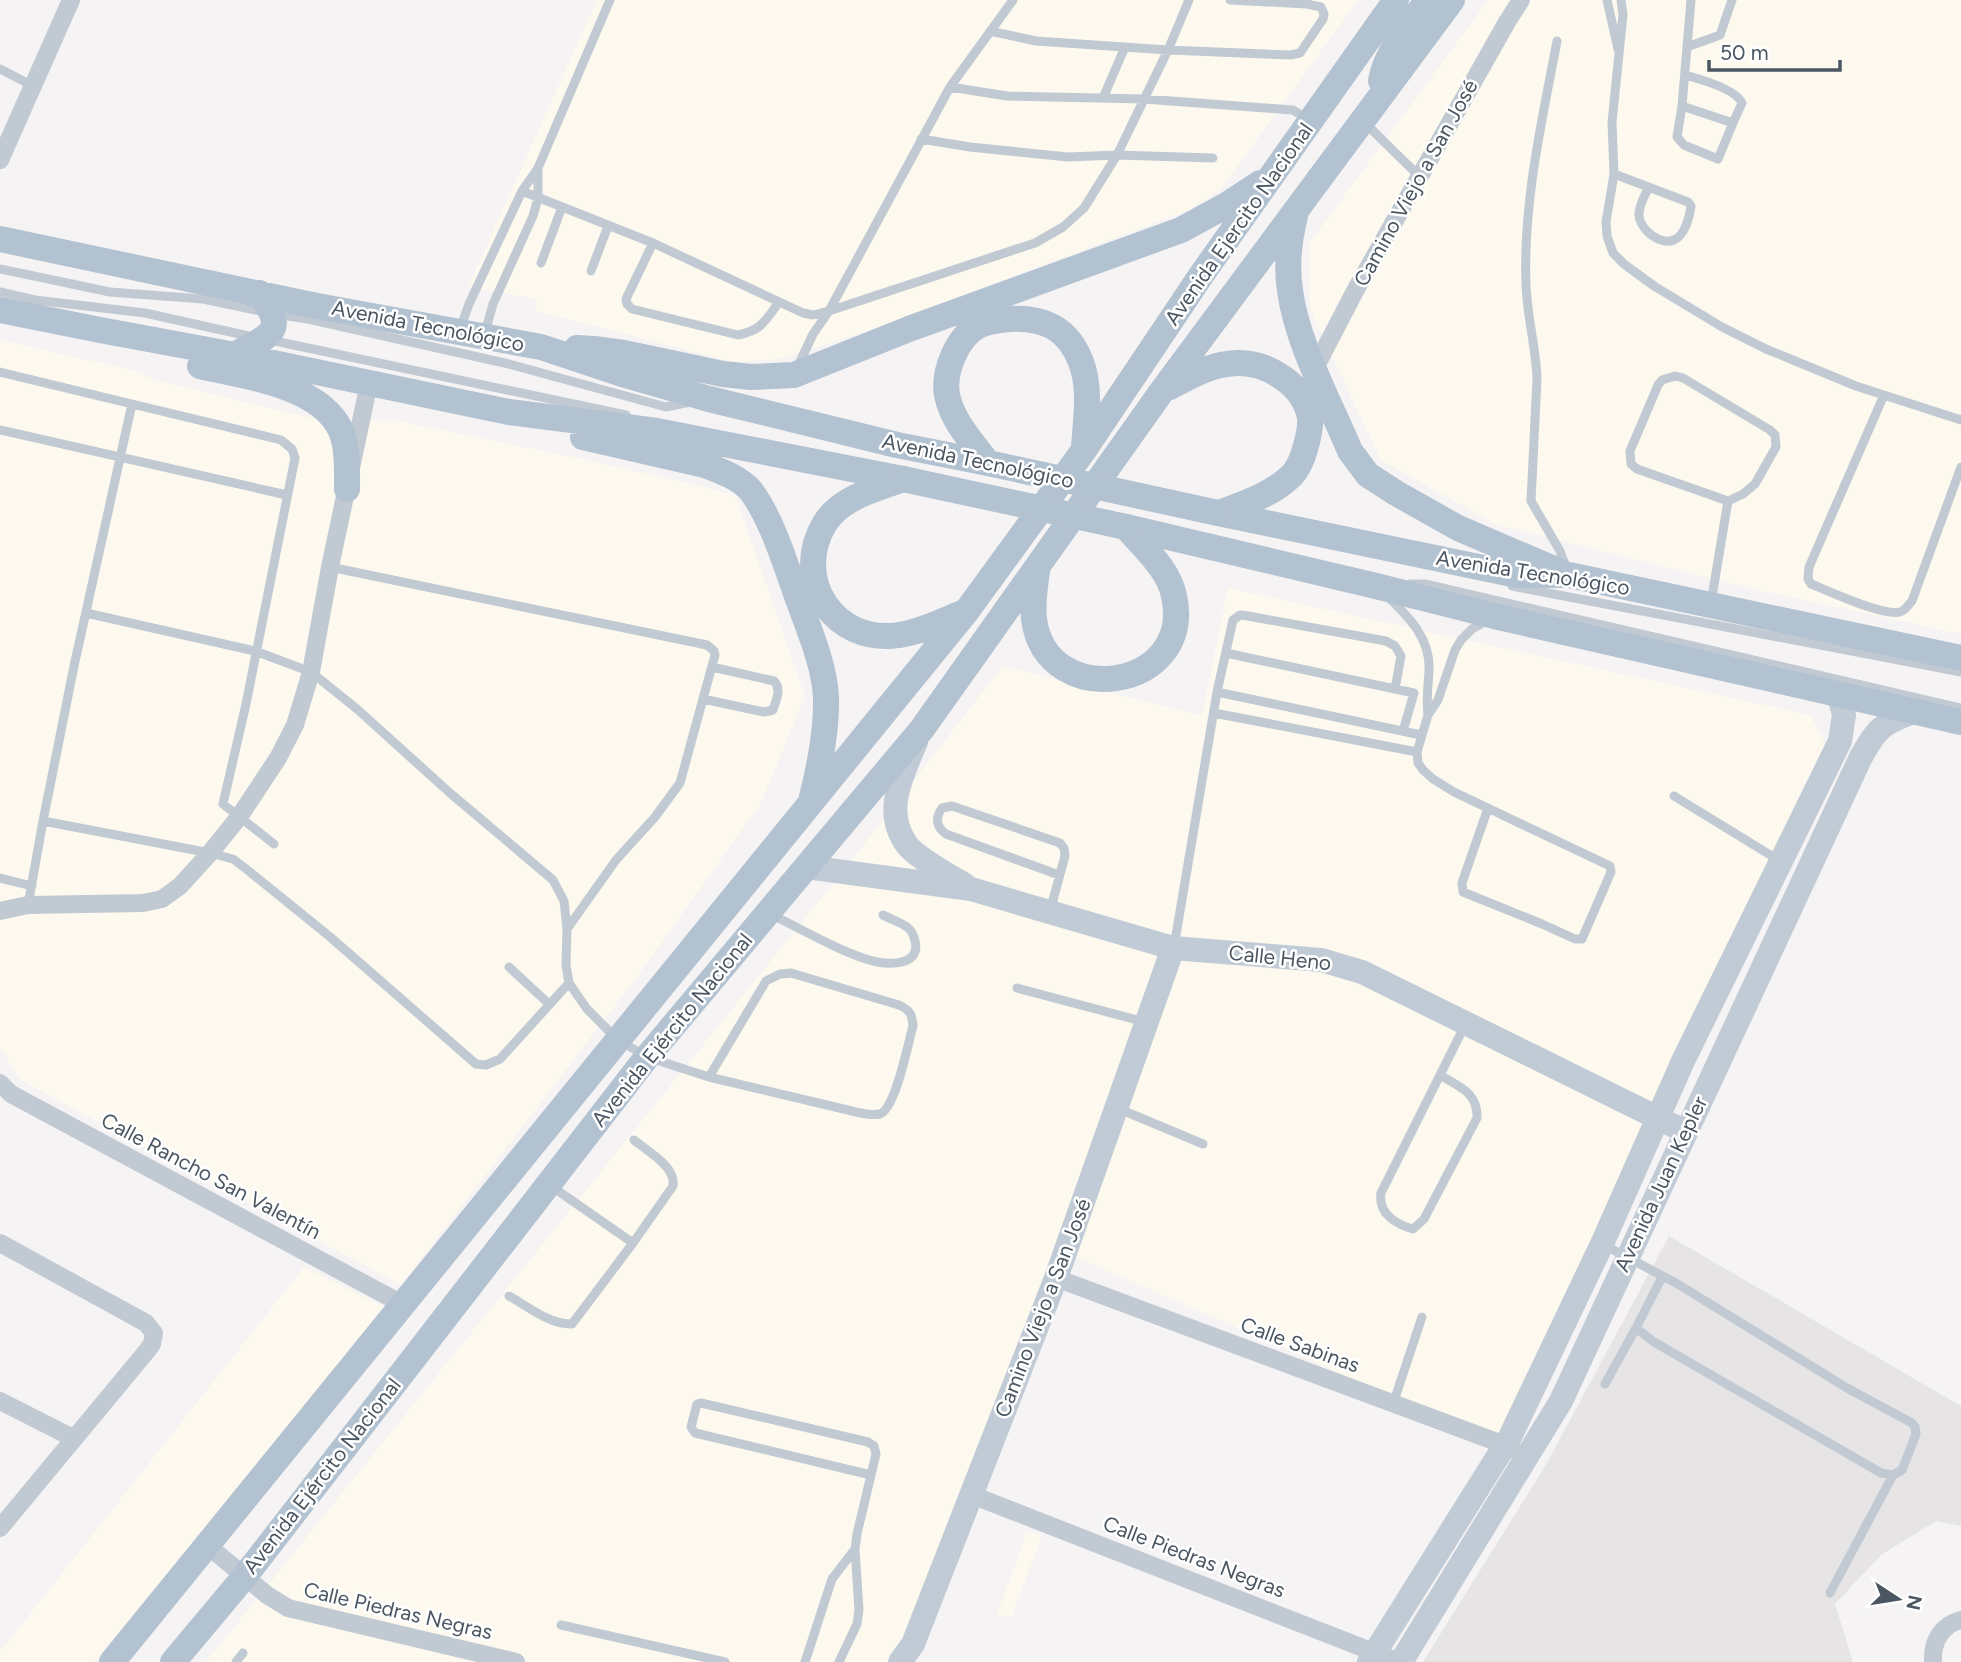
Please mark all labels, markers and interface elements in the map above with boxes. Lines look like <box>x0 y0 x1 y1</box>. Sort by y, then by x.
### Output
scale bar <box>1709 28 1840 72</box>
text: 50 m <box>1720 40 1769 65</box>
street label: Camino Viejo a San José <box>1348 75 1483 290</box>
street label: Avenida Ejercito Nacional <box>1159 118 1318 330</box>
street label: Avenida Tecnológico <box>330 295 526 356</box>
street label: Avenida Tecnológico <box>880 428 1076 493</box>
street label: Avenida Tecnológico <box>1435 545 1632 600</box>
street label: Avenida Ejército Nacional <box>586 928 757 1131</box>
street label: Calle Heno <box>1228 940 1333 975</box>
street label: Avenida Juan Kepler <box>1609 1092 1712 1276</box>
street label: Calle Rancho San Valentín <box>97 1107 325 1244</box>
street label: Camino Viejo a San José <box>989 1195 1096 1421</box>
street label: Calle Sabinas <box>1237 1311 1363 1378</box>
street label: Avenida Ejército Nacional <box>237 1373 406 1579</box>
street label: Calle Piedras Negras <box>1100 1510 1289 1603</box>
north arrow <box>1863 1564 1933 1634</box>
street label: Calle Piedras Negras <box>301 1577 495 1644</box>
text: N <box>1901 1593 1927 1612</box>

